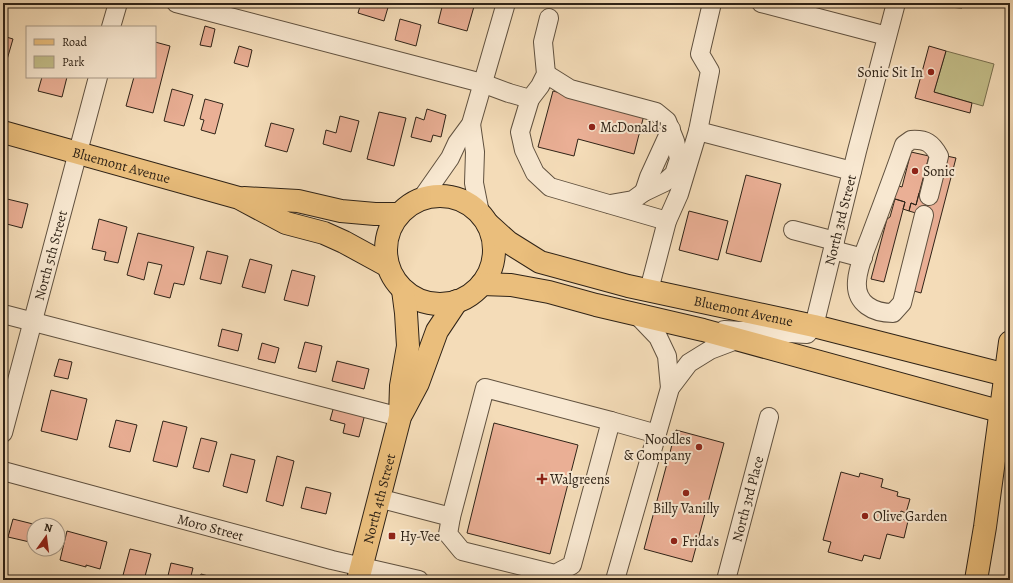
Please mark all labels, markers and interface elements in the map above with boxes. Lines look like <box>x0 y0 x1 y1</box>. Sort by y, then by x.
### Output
legend <box>26 26 156 78</box>
text: Road <box>62 34 88 50</box>
text: Park <box>62 54 85 70</box>
place label: Sonic Sit In <box>857 63 923 82</box>
marker: Sonic Sit In <box>926 67 936 77</box>
place label: McDonald's <box>600 118 667 137</box>
marker: McDonald's <box>587 122 597 132</box>
street label: Bluemont Avenue <box>70 143 173 188</box>
place label: Sonic <box>923 162 955 181</box>
marker: Sonic <box>910 166 920 176</box>
street label: North 3rd Street <box>820 172 861 267</box>
street label: North 5th Street <box>30 208 72 302</box>
street label: Bluemont Avenue <box>692 291 795 331</box>
place label: Noodles & Company <box>624 430 692 465</box>
marker: Noodles & Company <box>694 442 704 452</box>
street label: North 4th Street <box>359 451 400 546</box>
street label: North 3rd Place <box>727 454 768 544</box>
place label: Walgreens <box>549 470 610 489</box>
marker: Walgreens <box>537 474 547 484</box>
marker: Billy Vanilly <box>681 488 691 498</box>
place label: Billy Vanilly <box>653 499 720 518</box>
place label: Olive Garden <box>873 507 948 526</box>
street label: Moro Street <box>175 510 246 546</box>
marker: Olive Garden <box>860 511 870 521</box>
north arrow <box>26 517 66 557</box>
text: N <box>43 520 54 536</box>
place label: Hy-Vee <box>400 527 440 546</box>
marker: Hy-Vee <box>387 531 397 541</box>
place label: Frida's <box>682 532 719 551</box>
marker: Frida's <box>669 536 679 546</box>

